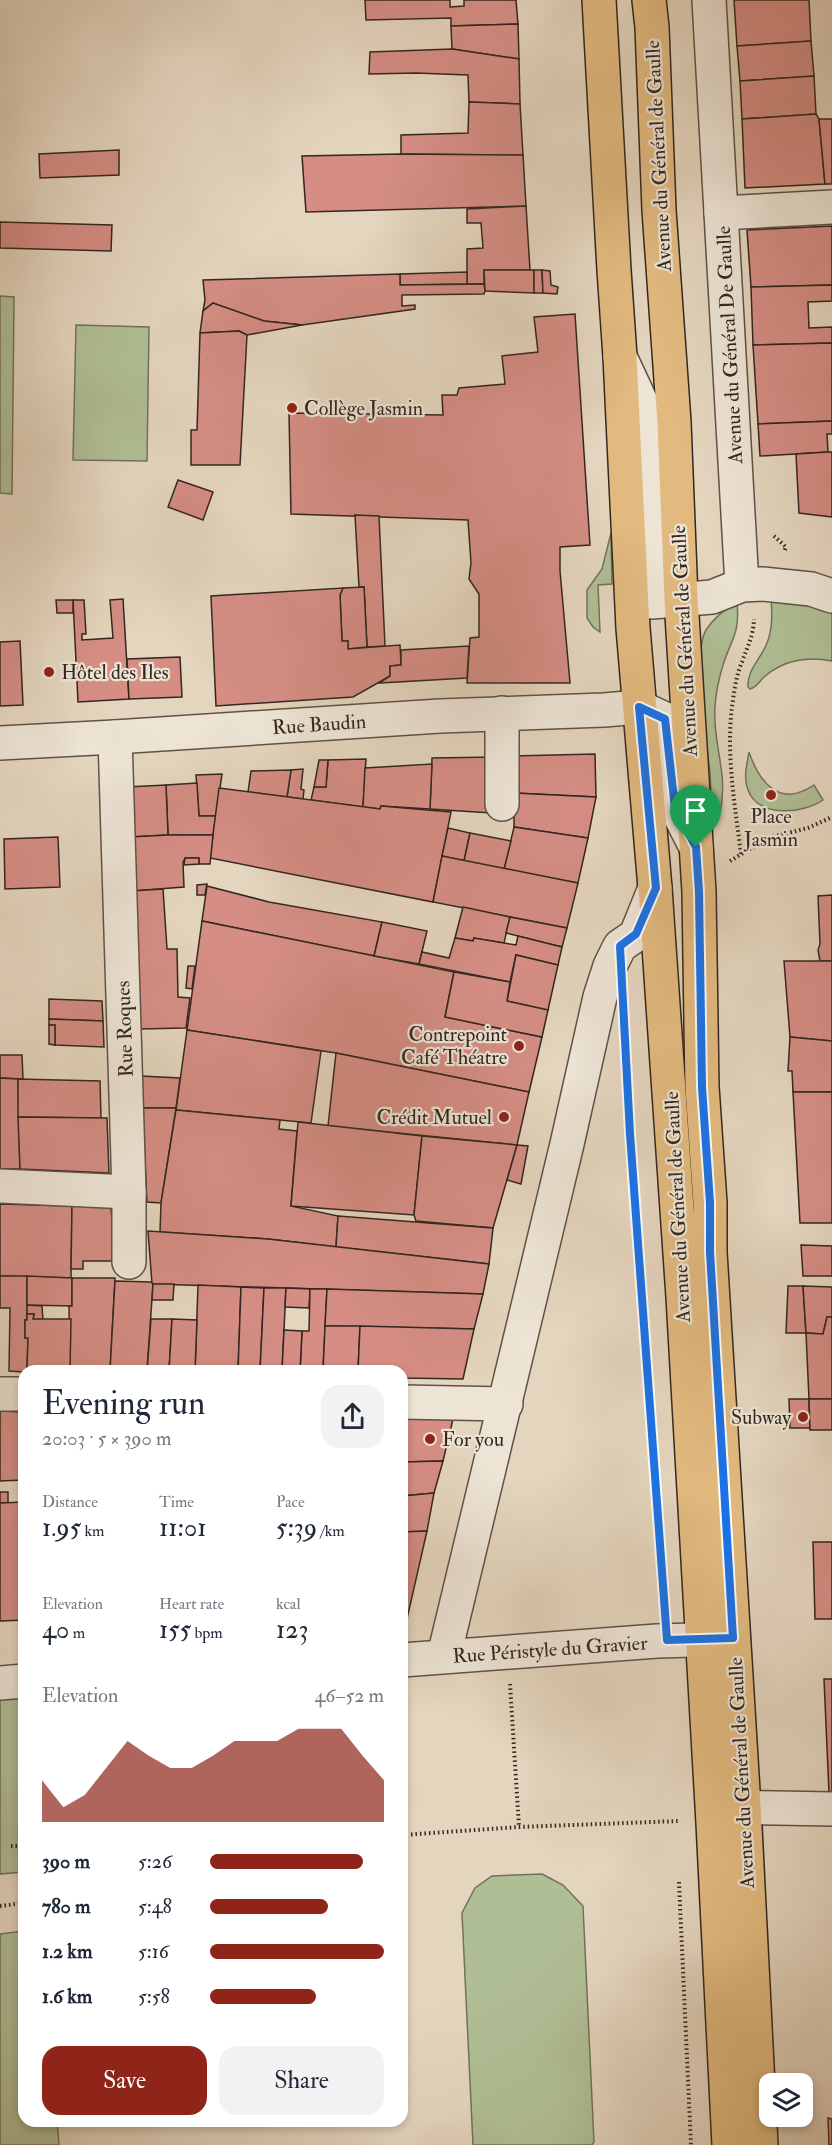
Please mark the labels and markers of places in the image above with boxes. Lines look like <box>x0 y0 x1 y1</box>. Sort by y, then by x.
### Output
place label: Collège Jasmin <box>304 396 423 421</box>
marker: Collège Jasmin <box>285 401 299 415</box>
place label: Hôtel des Iles <box>61 660 169 685</box>
marker: Hôtel des Iles <box>42 665 56 679</box>
pin <box>670 785 721 847</box>
marker: Place Jasmin <box>764 788 778 802</box>
place label: Place Jasmin <box>743 804 798 852</box>
place label: Contrepoint Café Théatre <box>401 1022 508 1070</box>
marker: Contrepoint Café Théatre <box>512 1039 526 1053</box>
place label: Crédit Mutuel <box>376 1105 492 1130</box>
marker: Crédit Mutuel <box>497 1110 511 1124</box>
place label: Subway <box>731 1405 792 1430</box>
marker: Subway <box>796 1410 810 1424</box>
place label: For you <box>442 1427 504 1452</box>
marker: For you <box>423 1432 437 1446</box>

